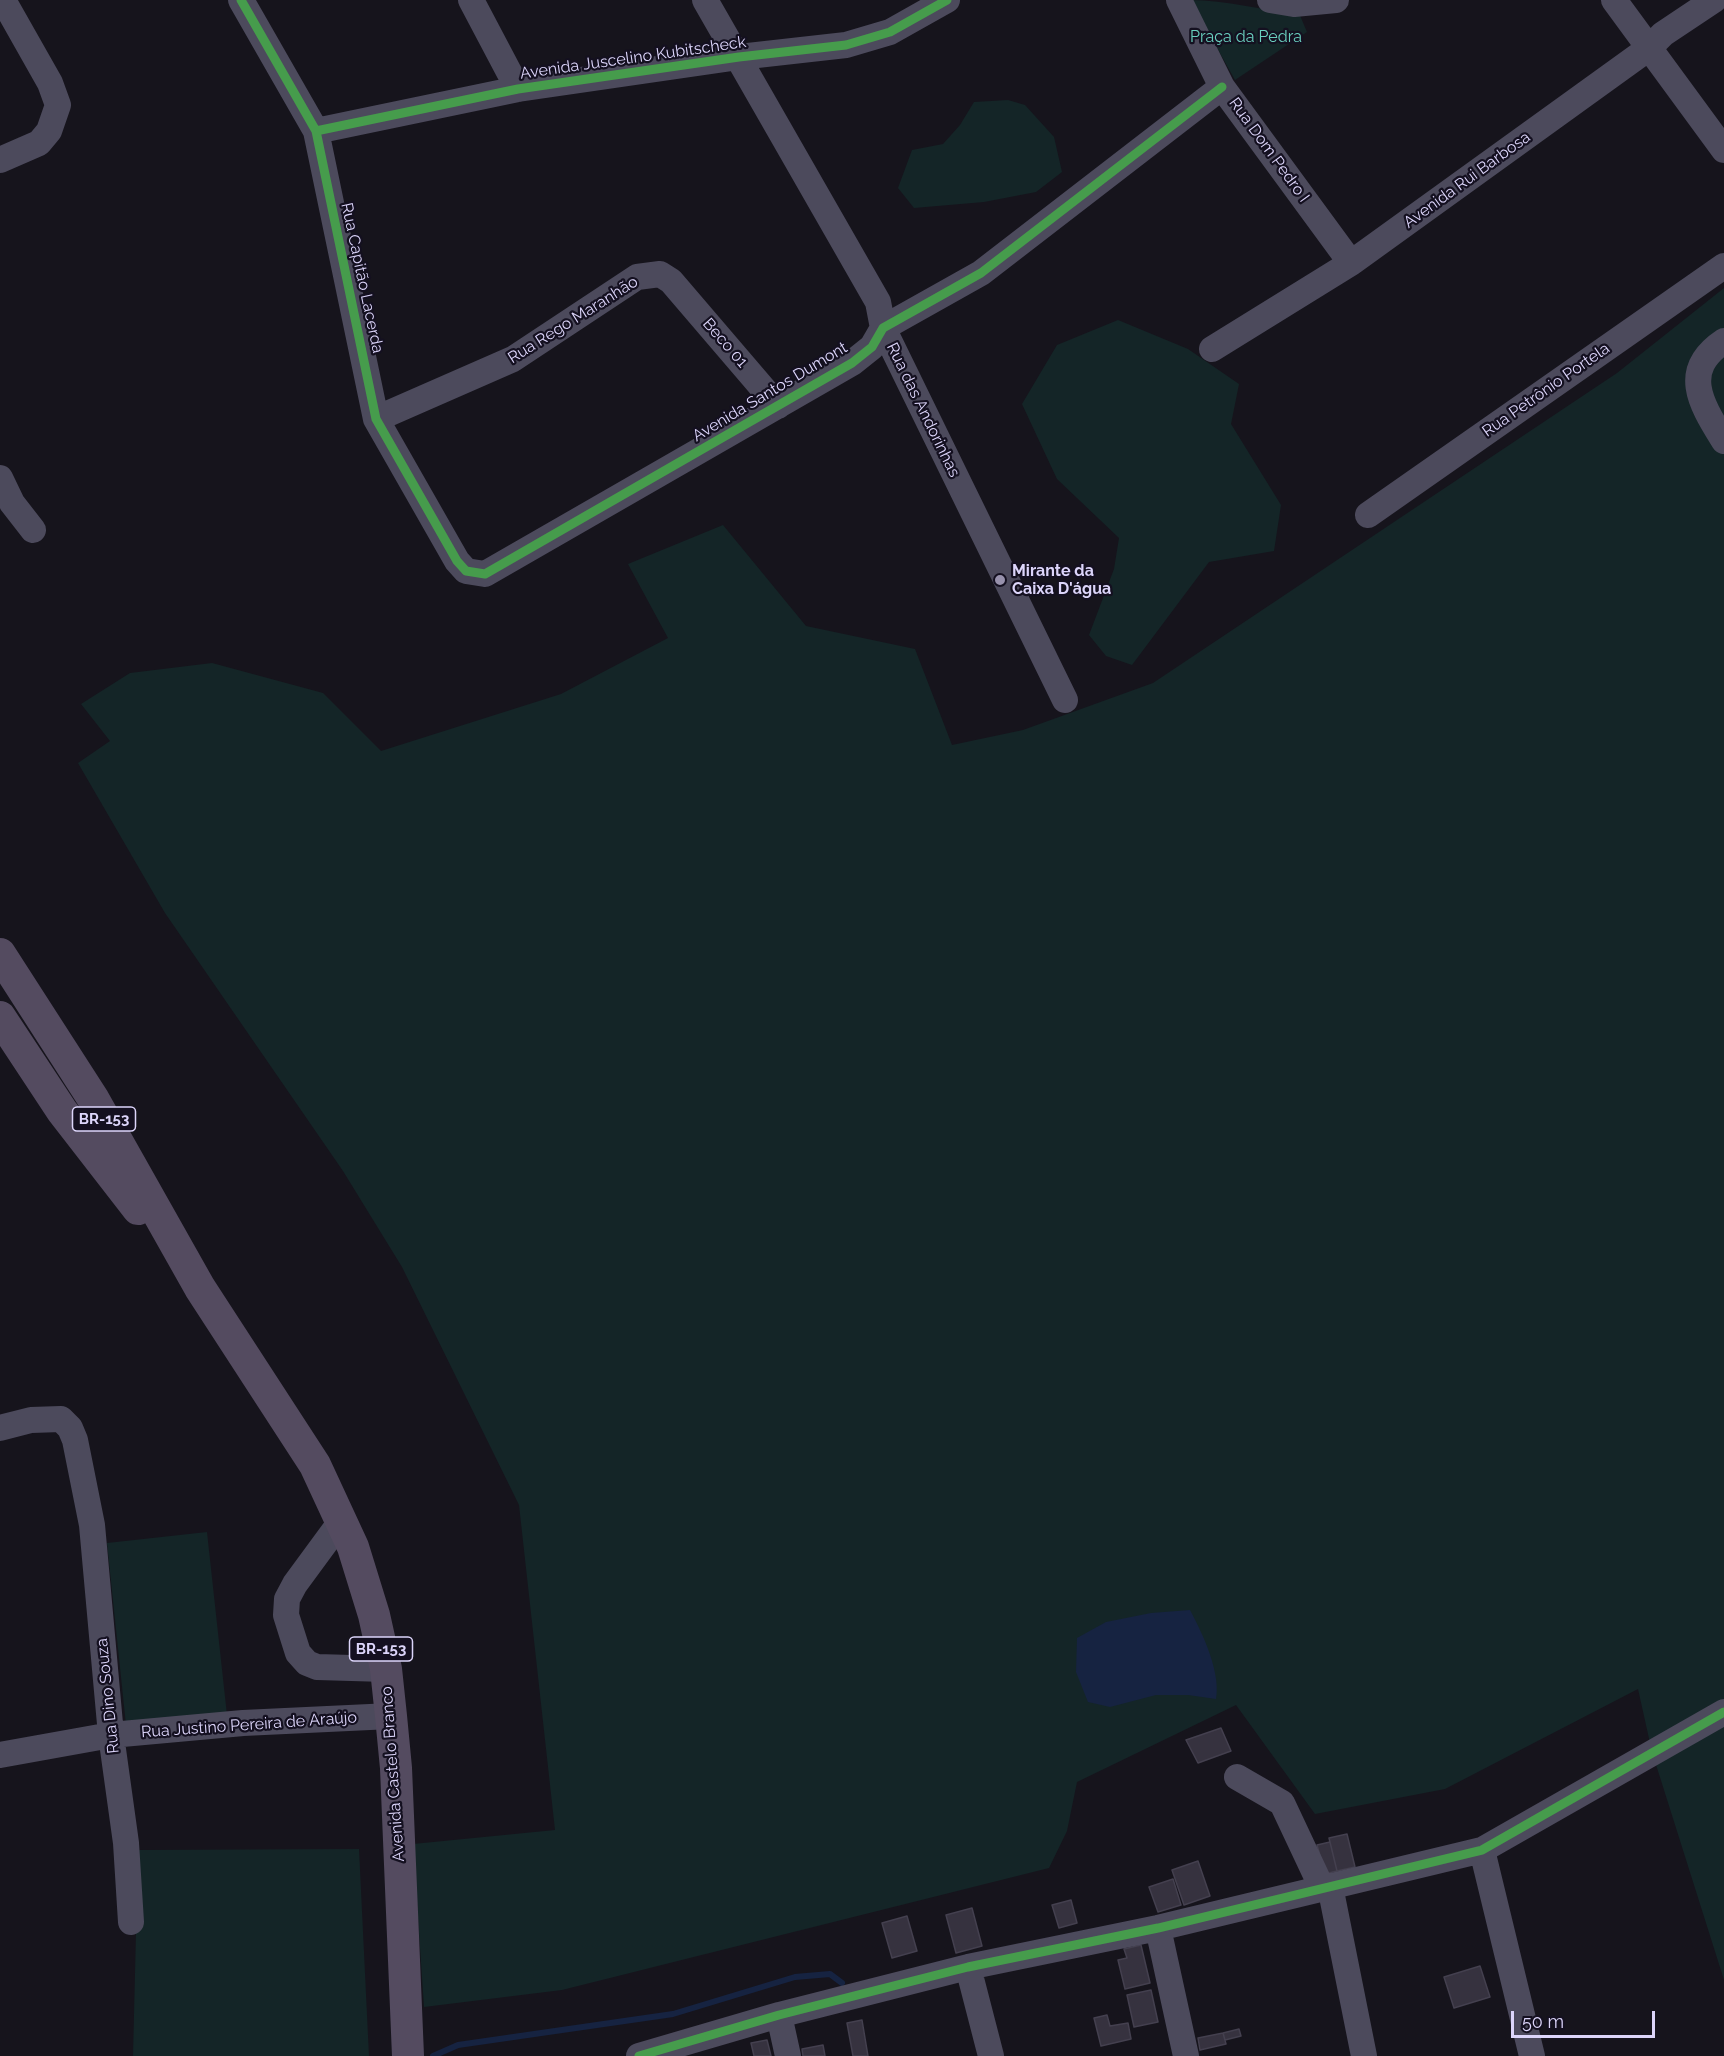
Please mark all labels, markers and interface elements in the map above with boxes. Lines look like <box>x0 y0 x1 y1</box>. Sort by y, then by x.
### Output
park label: Praça da Pedra <box>1190 27 1302 47</box>
street label: Avenida Juscelino Kubitscheck <box>519 33 747 83</box>
street label: Rua Dom Pedro I <box>1225 94 1313 206</box>
street label: Avenida Rui Barbosa <box>1400 128 1534 232</box>
street label: Rua Capitão Lacerda <box>337 201 387 355</box>
street label: Rua Rego Maranhão <box>504 272 642 368</box>
street label: Beco 01 <box>698 314 752 372</box>
street label: Avenida Santos Dumont <box>689 338 851 446</box>
street label: Rua Petrônio Portela <box>1479 339 1613 441</box>
street label: Rua das Andorinhas <box>882 340 964 480</box>
place label: Mirante da Caixa D'água <box>1012 561 1111 599</box>
marker: Mirante da Caixa D'água <box>993 573 1007 587</box>
road number: BR-153 <box>72 1107 136 1131</box>
street label: Rua Dino Souza <box>92 1637 124 1755</box>
road number: BR-153 <box>350 1637 412 1661</box>
street label: Avenida Castelo Branco <box>377 1686 409 1862</box>
street label: Rua Justino Pereira de Araújo <box>140 1708 358 1742</box>
scale bar <box>1514 1999 1658 2037</box>
text: 50 m <box>1522 2011 1564 2032</box>

